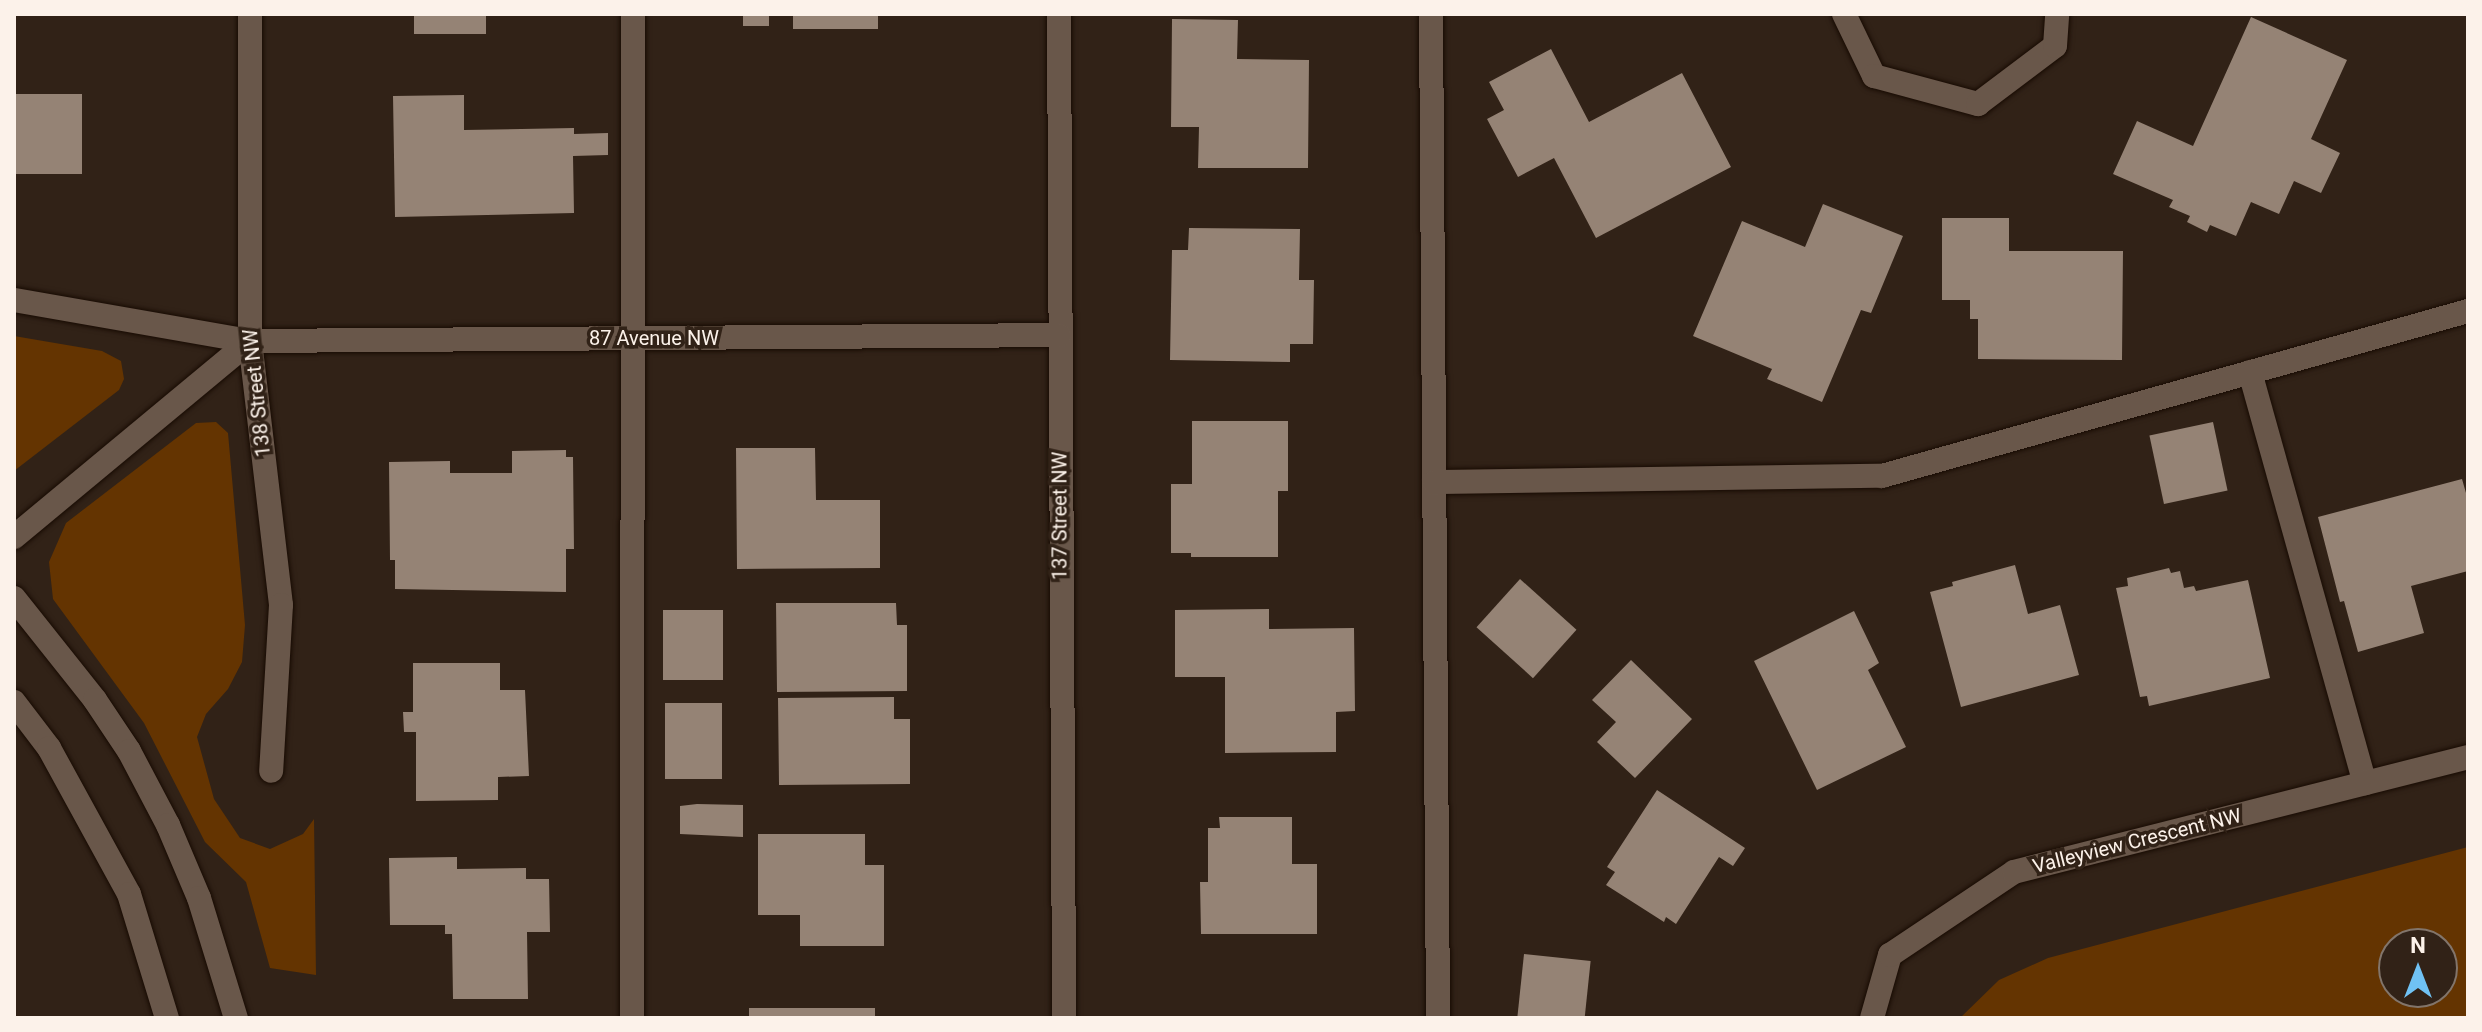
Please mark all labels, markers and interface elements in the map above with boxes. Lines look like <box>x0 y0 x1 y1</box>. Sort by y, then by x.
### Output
street label: 87 Avenue NW <box>589 326 719 350</box>
street label: 138 Street NW <box>238 328 276 458</box>
street label: 137 Street NW <box>1048 452 1072 580</box>
street label: Valleyview Crescent NW <box>2030 803 2244 879</box>
north arrow <box>2378 928 2458 1008</box>
text: N <box>2410 933 2426 958</box>

